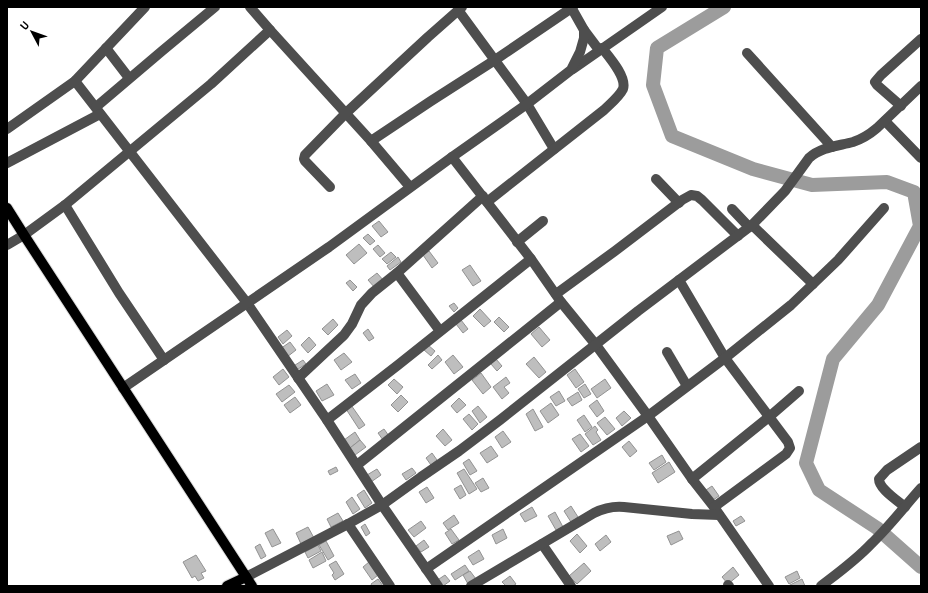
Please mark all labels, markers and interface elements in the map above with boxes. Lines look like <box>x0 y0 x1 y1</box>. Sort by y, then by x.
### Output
north arrow <box>12 12 52 52</box>
text: U <box>17 18 32 33</box>

